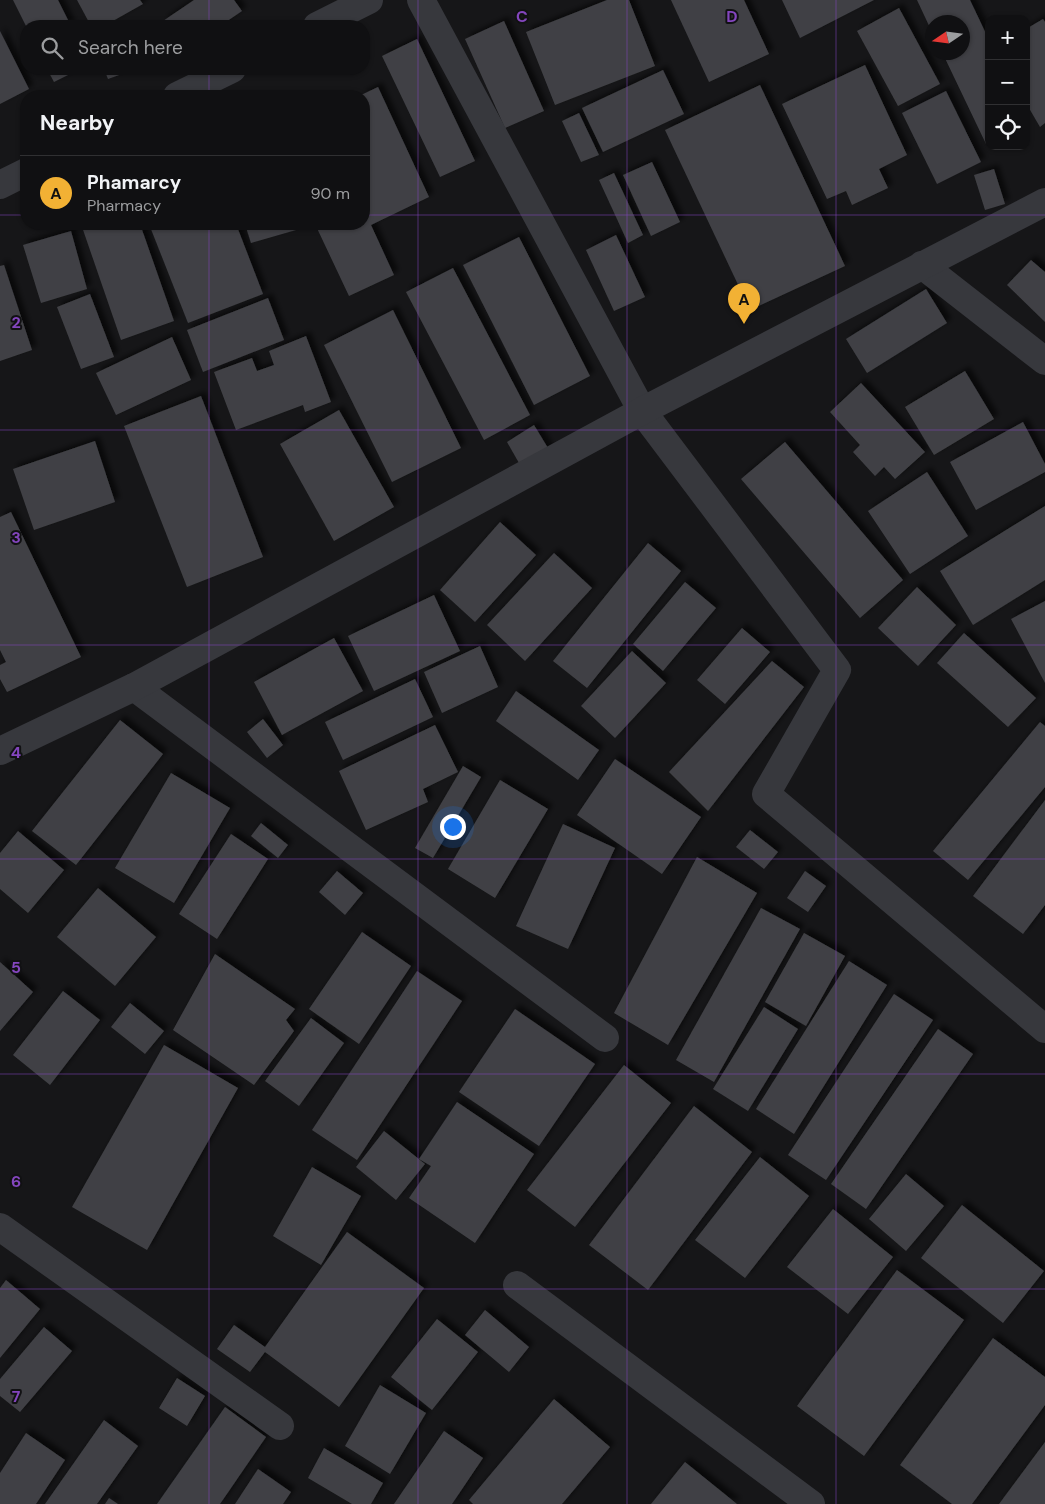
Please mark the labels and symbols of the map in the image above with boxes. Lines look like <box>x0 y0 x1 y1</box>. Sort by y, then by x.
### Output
text: C <box>516 6 528 27</box>
text: D <box>726 6 738 27</box>
north arrow <box>925 15 970 60</box>
pin: A <box>728 283 760 324</box>
text: 2 <box>11 312 21 333</box>
text: 3 <box>11 527 21 548</box>
text: 4 <box>11 742 21 763</box>
your location <box>440 814 466 840</box>
text: 5 <box>11 957 21 978</box>
text: 6 <box>11 1171 21 1192</box>
text: 7 <box>12 1386 21 1407</box>

